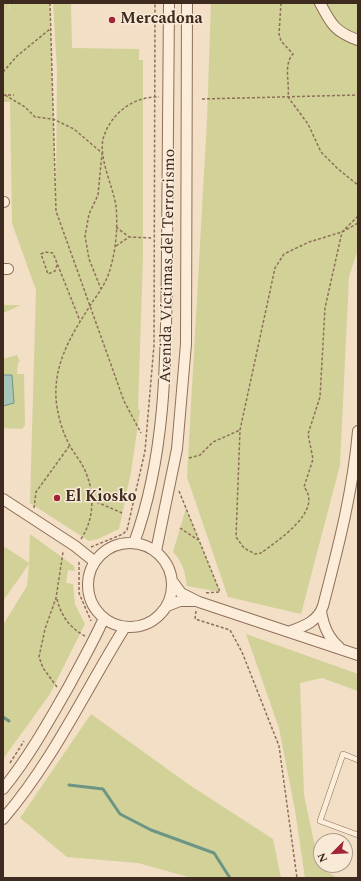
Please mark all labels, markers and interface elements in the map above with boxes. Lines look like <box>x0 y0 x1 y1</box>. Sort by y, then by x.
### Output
place label: Mercadona <box>120 10 203 30</box>
marker: Mercadona <box>107 15 117 25</box>
street label: Avenida Víctimas del Terrorismo <box>157 149 181 383</box>
place label: El Kiosko <box>65 488 136 508</box>
marker: El Kiosko <box>52 493 62 503</box>
north arrow <box>313 833 353 873</box>
text: N <box>313 850 332 865</box>

